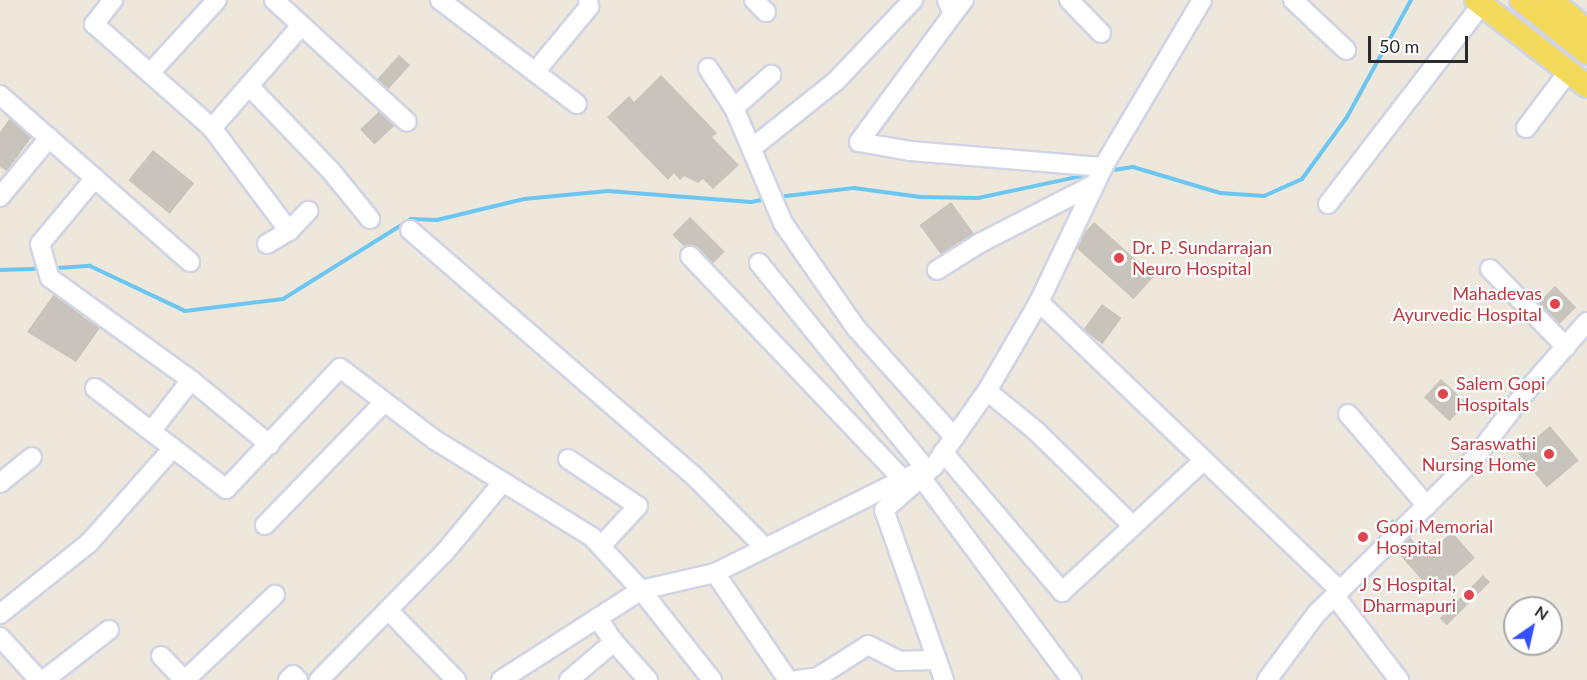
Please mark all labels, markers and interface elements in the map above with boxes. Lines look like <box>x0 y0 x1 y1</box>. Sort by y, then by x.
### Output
scale bar <box>1371 24 1472 62</box>
text: 50 m <box>1379 35 1419 57</box>
place label: Dr. P. Sundarrajan Neuro Hospital <box>1132 237 1272 280</box>
marker: Dr. P. Sundarrajan Neuro Hospital <box>1110 249 1128 267</box>
place label: Mahadevas Ayurvedic Hospital <box>1393 283 1542 326</box>
marker: Mahadevas Ayurvedic Hospital <box>1546 295 1564 313</box>
place label: Salem Gopi Hospitals <box>1456 373 1545 416</box>
marker: Salem Gopi Hospitals <box>1434 385 1452 403</box>
place label: Saraswathi Nursing Home <box>1422 433 1536 476</box>
marker: Saraswathi Nursing Home <box>1540 445 1558 463</box>
place label: Gopi Memorial Hospital <box>1376 516 1493 558</box>
marker: Gopi Memorial Hospital <box>1354 528 1372 546</box>
place label: J S Hospital, Dharmapuri <box>1360 574 1456 616</box>
marker: J S Hospital, Dharmapuri <box>1460 586 1478 604</box>
north arrow <box>1503 596 1563 656</box>
text: N <box>1532 601 1553 624</box>

